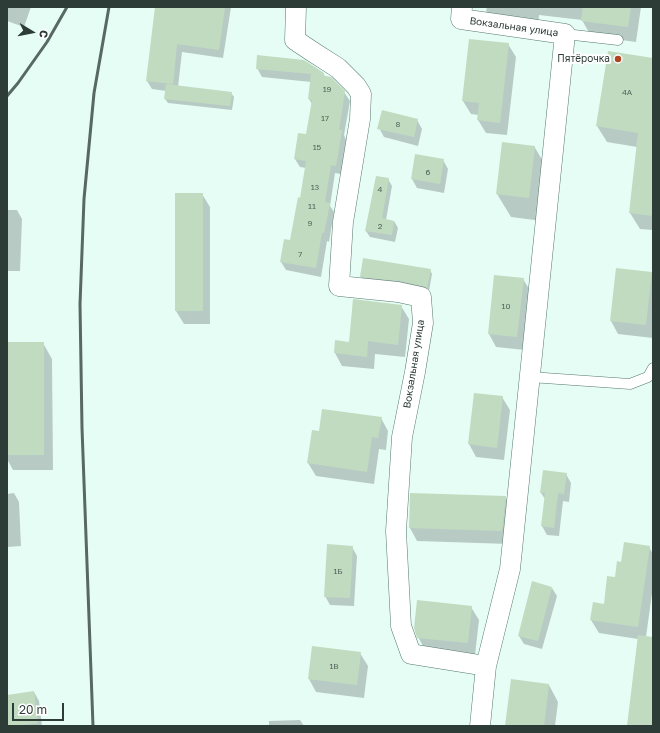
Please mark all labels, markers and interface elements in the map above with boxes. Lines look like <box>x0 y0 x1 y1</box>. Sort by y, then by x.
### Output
north arrow <box>12 12 52 52</box>
street label: Вокзальная улица <box>469 15 559 39</box>
text: С <box>37 29 51 39</box>
place label: Пятёрочка <box>557 53 610 65</box>
marker: Пятёрочка <box>613 54 623 64</box>
house number: 19 <box>323 84 331 94</box>
house number: 4А <box>622 87 632 97</box>
house number: 17 <box>321 113 329 123</box>
house number: 8 <box>396 119 400 129</box>
house number: 15 <box>313 142 321 152</box>
house number: 6 <box>426 167 430 177</box>
house number: 13 <box>311 182 319 192</box>
house number: 4 <box>378 184 382 194</box>
house number: 11 <box>308 201 316 211</box>
house number: 9 <box>308 218 312 228</box>
house number: 2 <box>378 221 382 231</box>
house number: 7 <box>298 249 302 259</box>
house number: 10 <box>502 301 510 311</box>
street label: Вокзальная улица <box>401 319 427 409</box>
house number: 1Б <box>333 566 343 576</box>
house number: 1В <box>329 661 339 671</box>
scale bar <box>14 695 66 721</box>
text: 20 m <box>19 702 47 717</box>

